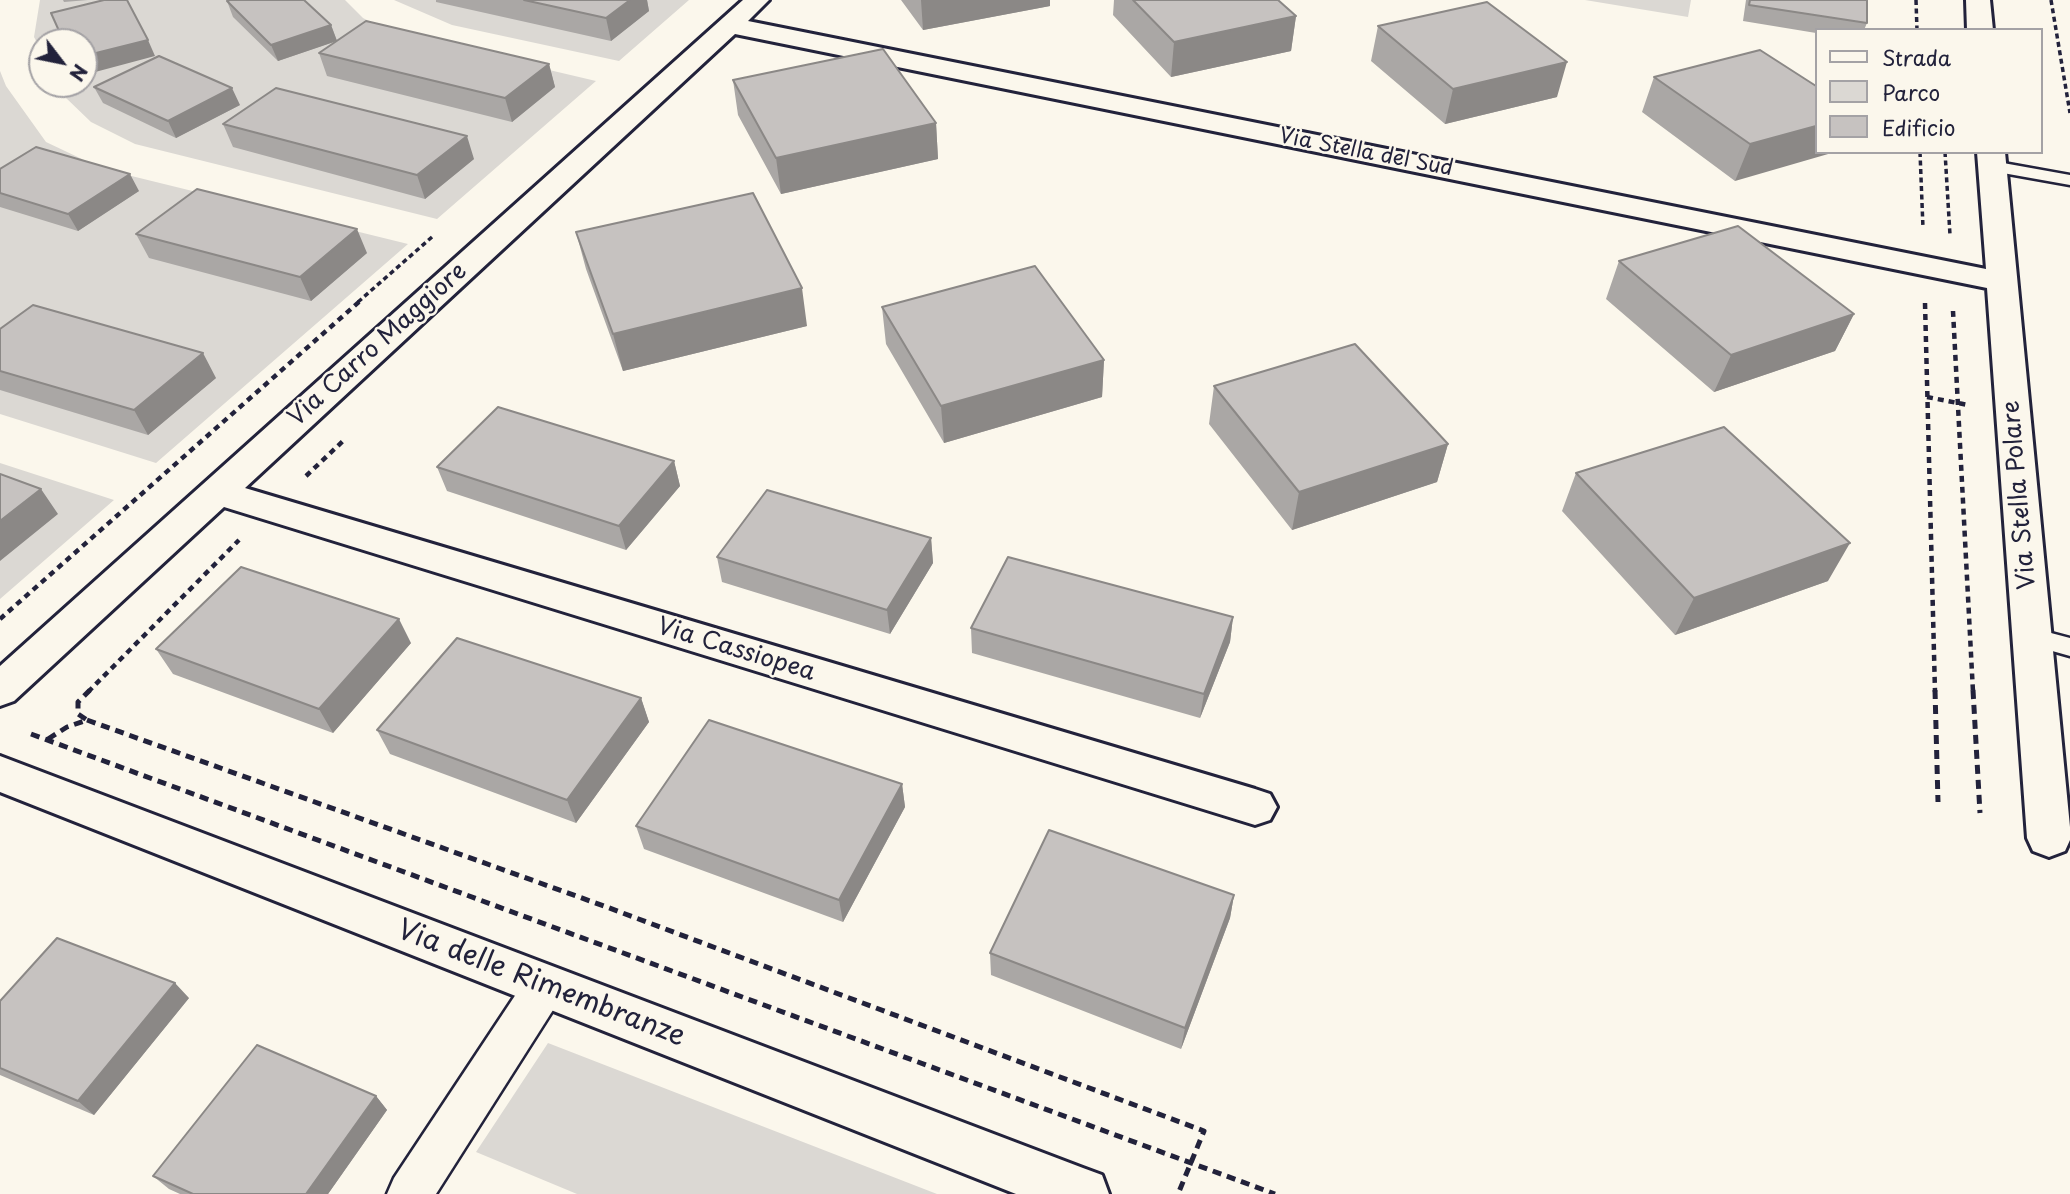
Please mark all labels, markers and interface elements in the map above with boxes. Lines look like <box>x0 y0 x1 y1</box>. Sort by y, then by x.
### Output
north arrow <box>28 28 98 98</box>
legend <box>1814 28 2042 154</box>
text: Strada <box>1882 41 1951 73</box>
text: N <box>63 59 95 87</box>
text: Parco <box>1882 76 1940 108</box>
text: Edificio <box>1882 111 1955 143</box>
street label: Via Stella del Sud <box>1277 124 1455 182</box>
street label: Via Carro Maggiore <box>283 257 473 433</box>
street label: Via Stella Polare <box>1997 399 2043 591</box>
street label: Via Cassiopea <box>654 612 818 688</box>
street label: Via delle Rimembranze <box>392 914 690 1054</box>

